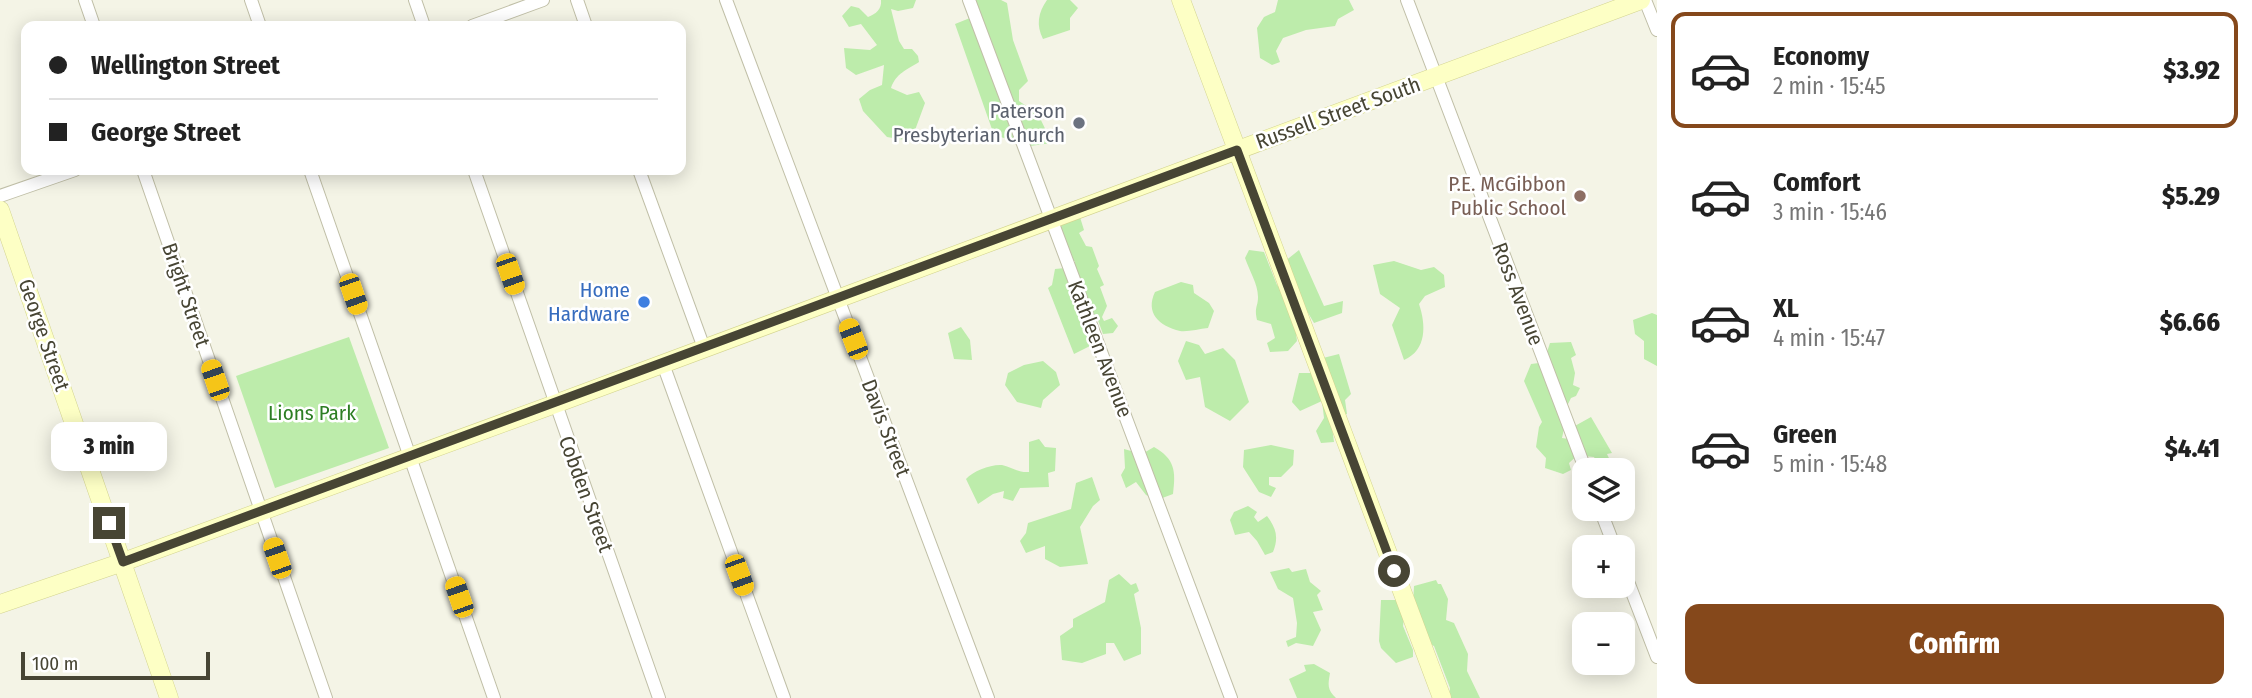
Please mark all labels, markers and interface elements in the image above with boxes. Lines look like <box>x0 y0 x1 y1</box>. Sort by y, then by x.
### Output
icon: car <box>1689 39 1752 102</box>
text: Economy <box>1773 41 1869 72</box>
text: Wellington Street <box>91 50 280 81</box>
text: $3.92 <box>2163 55 2220 86</box>
street label: Russell Street South <box>1252 71 1424 155</box>
text: 2 min · 15:45 <box>1773 72 1886 100</box>
place label: Paterson Presbyterian Church <box>893 98 1065 148</box>
marker: Paterson Presbyterian Church <box>1071 115 1087 131</box>
text: George Street <box>91 117 241 148</box>
icon: car <box>1689 165 1752 228</box>
text: Comfort <box>1773 167 1861 198</box>
place label: P.E. McGibbon Public School <box>1448 171 1566 221</box>
text: $5.29 <box>2162 181 2220 212</box>
marker: P.E. McGibbon Public School <box>1572 188 1588 204</box>
text: 3 min · 15:46 <box>1773 198 1887 226</box>
street label: Bright Street <box>156 239 216 351</box>
street label: Ross Avenue <box>1487 239 1549 349</box>
car <box>494 251 527 297</box>
car <box>337 271 370 317</box>
street label: George Street <box>13 275 75 395</box>
place label: Home Hardware <box>548 277 630 327</box>
street label: Kathleen Avenue <box>1062 277 1138 421</box>
icon: car <box>1689 291 1752 354</box>
text: XL <box>1773 293 1799 324</box>
marker: Home Hardware <box>636 294 652 310</box>
text: $6.66 <box>2160 307 2220 338</box>
car <box>836 316 871 362</box>
text: 4 min · 15:47 <box>1773 324 1885 352</box>
car <box>199 357 232 403</box>
street label: Davis Street <box>856 376 916 480</box>
park label: Lions Park <box>268 400 356 426</box>
icon: car <box>1689 417 1752 480</box>
text: Green <box>1773 419 1837 450</box>
callout: 3 min <box>51 421 167 470</box>
text: 3 min <box>83 432 135 460</box>
street label: Cobden Street <box>553 432 619 556</box>
text: $4.41 <box>2165 433 2220 464</box>
text: 5 min · 15:48 <box>1773 450 1887 478</box>
map controls <box>1572 458 1635 675</box>
button: layers <box>1572 458 1635 521</box>
route end <box>93 507 125 539</box>
car <box>261 535 294 581</box>
button: + <box>1572 535 1635 598</box>
car <box>722 552 757 598</box>
route start <box>1378 555 1410 587</box>
car <box>443 574 476 620</box>
button: Confirm <box>1685 604 2224 684</box>
button: − <box>1572 612 1635 675</box>
scale bar <box>21 649 210 681</box>
text: 100 m <box>32 652 78 675</box>

